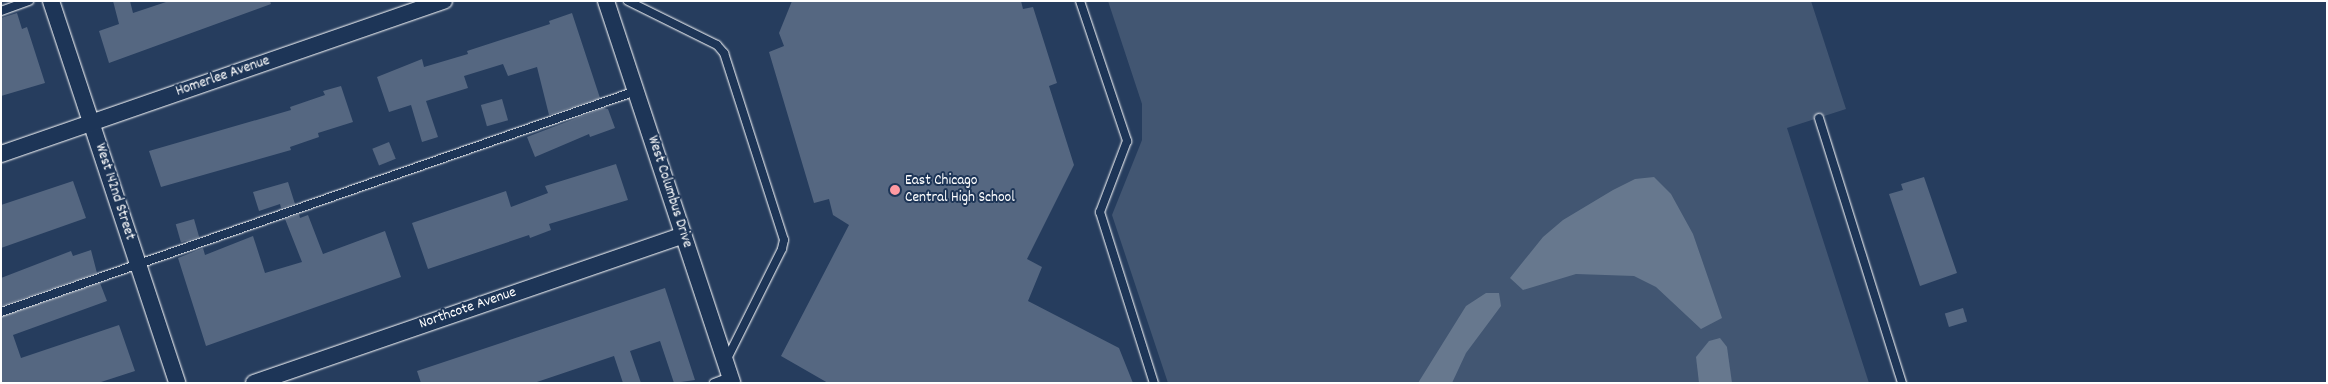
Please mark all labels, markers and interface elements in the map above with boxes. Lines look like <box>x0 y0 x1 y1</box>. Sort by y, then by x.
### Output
street label: Homerlee Avenue <box>174 53 272 101</box>
street label: West Columbus Drive <box>642 134 696 250</box>
street label: West 142nd Street <box>90 141 138 243</box>
place label: East Chicago Central High School <box>905 172 1015 207</box>
marker: East Chicago Central High School <box>889 184 901 196</box>
street label: Northcote Avenue <box>417 284 519 334</box>

